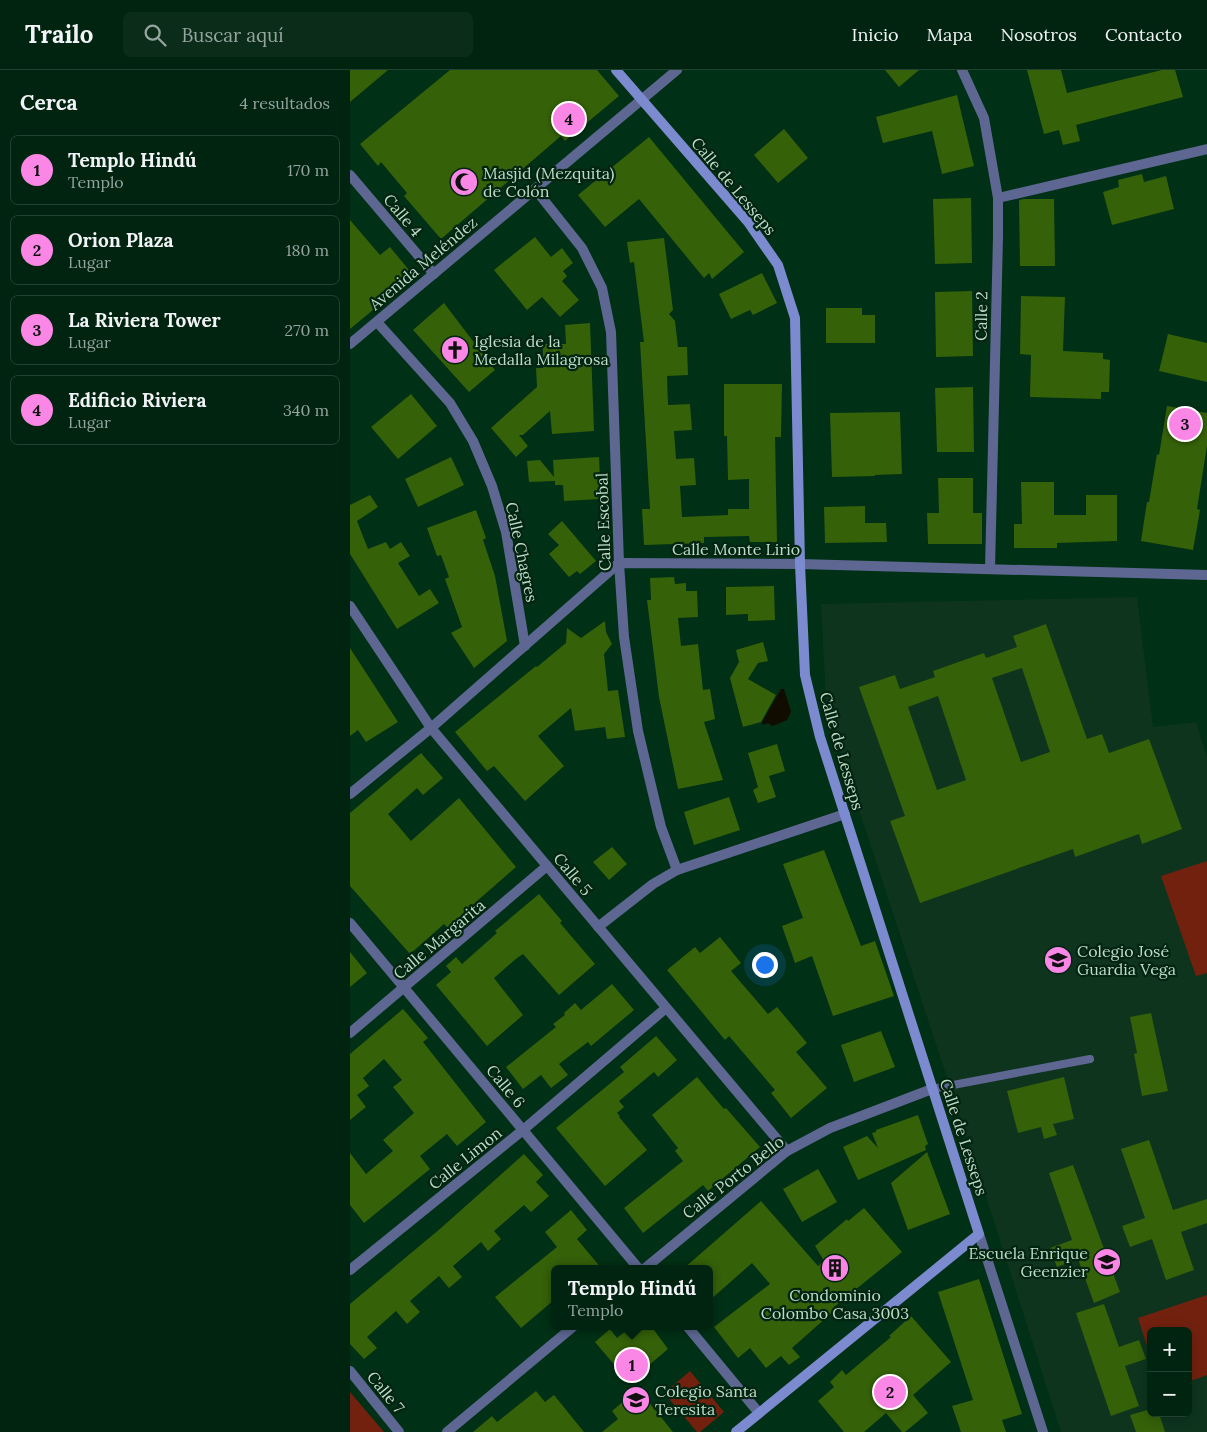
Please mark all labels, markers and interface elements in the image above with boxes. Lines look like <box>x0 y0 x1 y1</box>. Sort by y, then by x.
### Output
search box <box>123 12 473 57</box>
text: Trailo <box>25 19 93 50</box>
icon: search <box>141 21 169 49</box>
text: Buscar aquí <box>181 23 284 47</box>
text: Inicio <box>852 23 899 46</box>
text: Mapa <box>927 23 972 46</box>
text: Nosotros <box>1000 23 1077 46</box>
text: Contacto <box>1105 23 1182 46</box>
text: Cerca <box>20 89 78 116</box>
text: 4 resultados <box>240 93 330 113</box>
pin: 4 <box>553 100 585 138</box>
street label: Calle de Lesseps <box>687 133 781 239</box>
text: Templo Hindú <box>68 148 197 172</box>
text: 1 <box>34 160 40 180</box>
text: 170 m <box>287 160 329 180</box>
place label: Masjid (Mezquita) de Colón <box>483 163 615 201</box>
mosque icon: Masjid (Mezquita) de Colón <box>449 167 479 197</box>
text: Templo <box>68 172 124 192</box>
street label: Calle 4 <box>379 190 427 241</box>
street label: Avenida Meléndez <box>364 212 481 315</box>
text: Orion Plaza <box>68 228 173 252</box>
text: 2 <box>33 240 41 260</box>
text: 180 m <box>286 240 329 260</box>
text: Lugar <box>68 252 111 272</box>
street label: Calle 2 <box>971 291 991 341</box>
text: La Riviera Tower <box>68 308 221 332</box>
text: 3 <box>33 320 41 340</box>
text: 270 m <box>285 320 329 340</box>
place label: Iglesia de la Medalla Milagrosa <box>474 331 609 369</box>
text: Lugar <box>68 332 111 352</box>
church icon: Iglesia de la Medalla Milagrosa <box>440 335 470 365</box>
text: Edificio Riviera <box>68 388 207 412</box>
text: 4 <box>33 400 41 420</box>
text: 340 m <box>283 400 329 420</box>
pin: 3 <box>1169 405 1201 443</box>
text: Lugar <box>68 412 111 432</box>
street label: Calle Escobal <box>591 473 615 571</box>
street label: Calle Chagres <box>502 500 542 604</box>
street label: Calle Monte Lirio <box>672 539 800 559</box>
street label: Calle de Lesseps <box>816 690 868 812</box>
street label: Calle 5 <box>549 849 597 899</box>
street label: Calle Margarita <box>389 895 489 983</box>
place label: Colegio José Guardia Vega <box>1077 941 1176 979</box>
school or university icon: Colegio José Guardia Vega <box>1043 945 1073 975</box>
your location <box>752 952 778 978</box>
street label: Calle 6 <box>482 1060 530 1112</box>
street label: Calle de Lesseps <box>936 1076 992 1198</box>
street label: Calle Limon <box>424 1122 506 1194</box>
street label: Calle Porto Bello <box>678 1131 788 1223</box>
place label: Escuela Enrique Geenzier <box>969 1243 1088 1281</box>
school or university icon: Escuela Enrique Geenzier <box>1092 1247 1122 1277</box>
building icon: Condominio Colombo Casa 3003 <box>820 1253 850 1283</box>
popup <box>551 1265 713 1330</box>
text: Templo Hindú <box>568 1276 696 1300</box>
place label: Condominio Colombo Casa 3003 <box>761 1285 909 1323</box>
text: Templo <box>568 1300 623 1320</box>
map controls <box>1147 1327 1192 1417</box>
button: + <box>1147 1327 1192 1372</box>
pin: 1 <box>616 1346 648 1384</box>
street label: Calle 7 <box>363 1367 409 1418</box>
button: − <box>1147 1372 1192 1417</box>
pin: 2 <box>874 1373 906 1411</box>
place label: Colegio Santa Teresita <box>655 1381 757 1419</box>
school or university icon: Colegio Santa Teresita <box>621 1385 651 1415</box>

